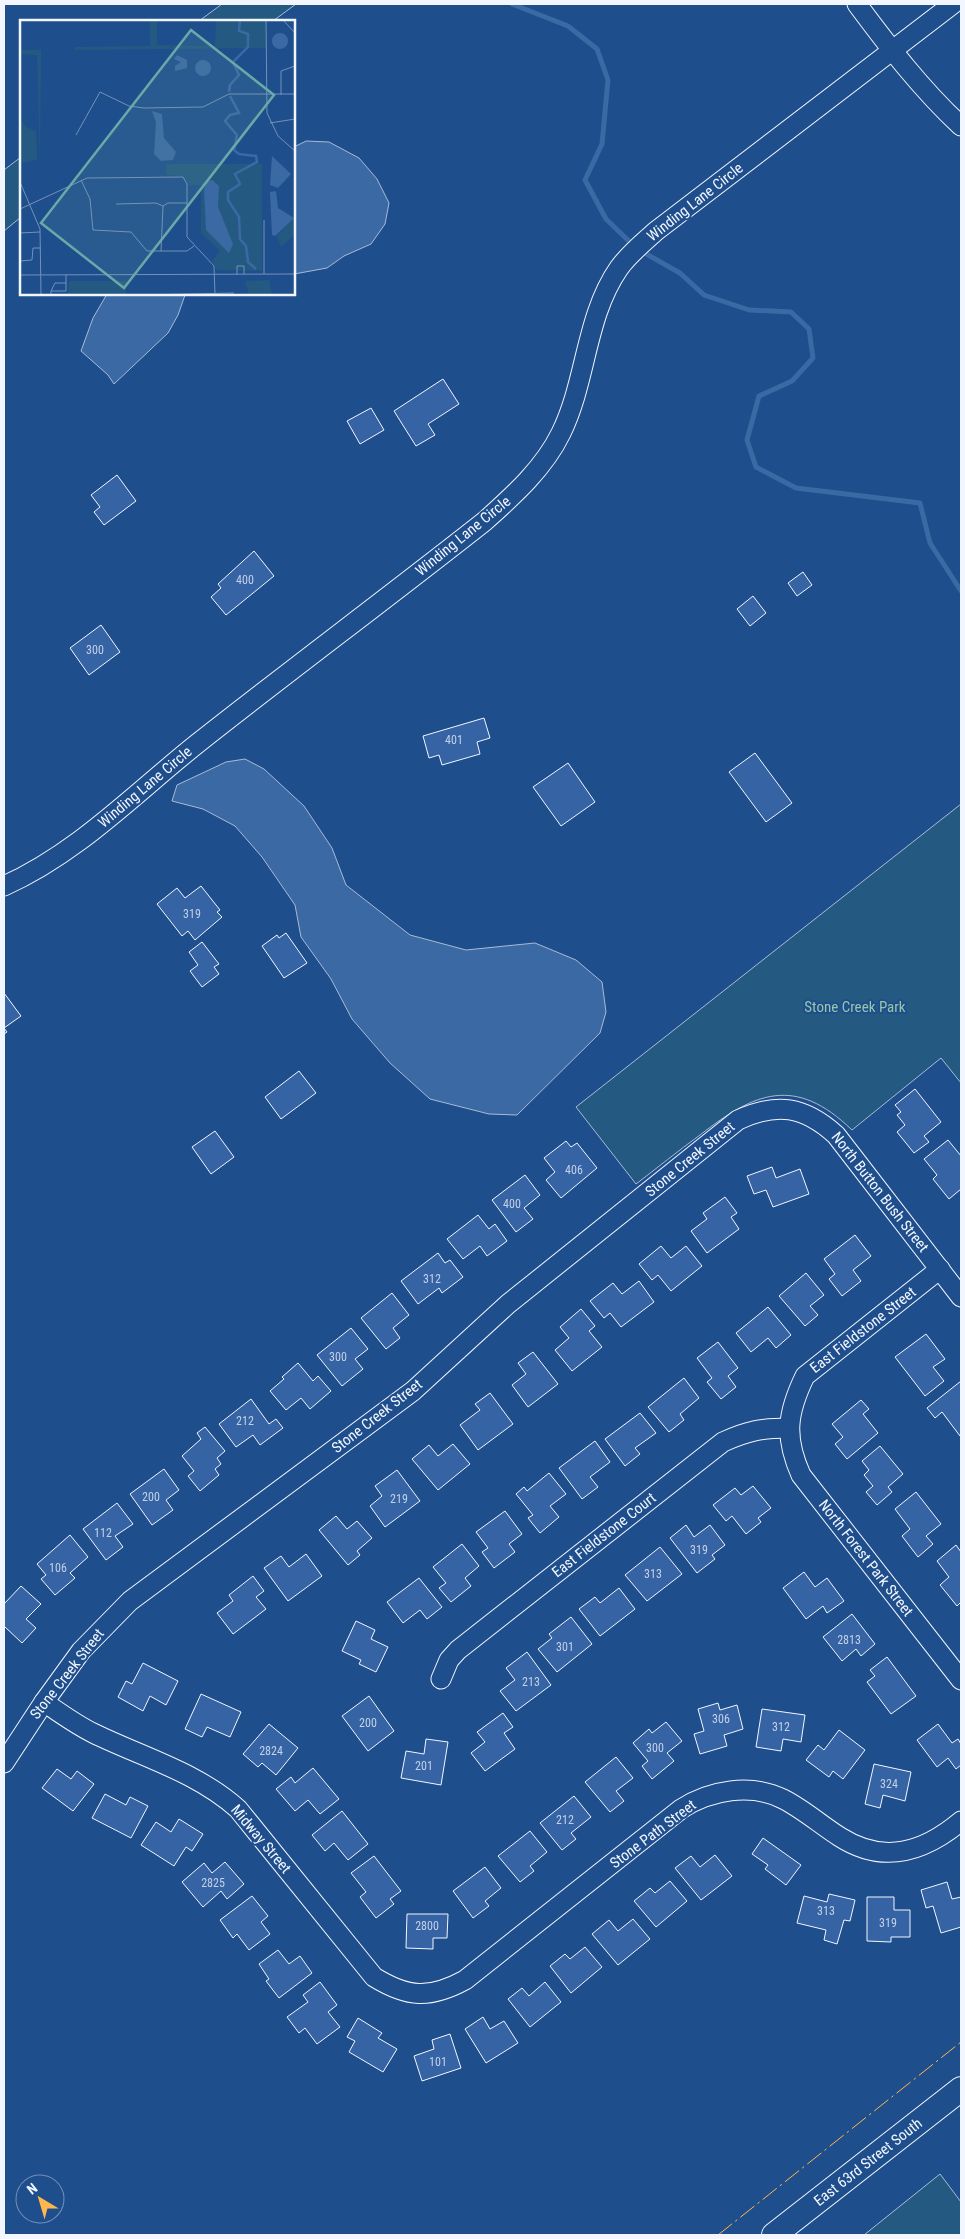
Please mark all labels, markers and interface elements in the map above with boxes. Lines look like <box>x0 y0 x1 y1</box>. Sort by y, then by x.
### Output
inset map <box>20 20 295 295</box>
street label: Winding Lane Circle <box>643 159 747 245</box>
street label: Winding Lane Circle <box>412 492 514 580</box>
house number: 400 <box>236 573 254 587</box>
house number: 300 <box>86 643 104 657</box>
house number: 401 <box>445 733 463 747</box>
street label: Winding Lane Circle <box>94 743 196 831</box>
house number: 319 <box>183 907 201 921</box>
park label: Stone Creek Park <box>804 998 906 1016</box>
street label: Stone Creek Street <box>642 1117 738 1201</box>
street label: North Button Bush Street <box>828 1128 932 1256</box>
house number: 406 <box>565 1163 583 1177</box>
house number: 400 <box>503 1197 521 1211</box>
house number: 312 <box>423 1272 441 1286</box>
street label: East Fieldstone Street <box>806 1283 920 1377</box>
house number: 300 <box>329 1350 347 1364</box>
street label: Stone Creek Street <box>328 1375 426 1457</box>
house number: 212 <box>236 1414 254 1428</box>
street label: East Fieldstone Court <box>548 1489 660 1581</box>
house number: 200 <box>142 1490 160 1504</box>
house number: 219 <box>390 1492 408 1506</box>
street label: North Forest Park Street <box>815 1496 917 1620</box>
house number: 112 <box>94 1526 112 1540</box>
house number: 319 <box>690 1543 708 1557</box>
house number: 106 <box>49 1561 67 1575</box>
house number: 313 <box>644 1567 662 1581</box>
street label: Stone Creek Street <box>26 1625 108 1723</box>
house number: 2813 <box>837 1633 861 1647</box>
house number: 301 <box>556 1640 574 1654</box>
house number: 213 <box>522 1675 540 1689</box>
house number: 306 <box>712 1712 730 1726</box>
house number: 200 <box>359 1716 377 1730</box>
house number: 312 <box>772 1720 790 1734</box>
house number: 300 <box>646 1741 664 1755</box>
house number: 2824 <box>259 1744 283 1758</box>
house number: 201 <box>415 1759 433 1773</box>
house number: 324 <box>880 1777 898 1791</box>
street label: Stone Path Street <box>606 1796 700 1872</box>
street label: Midway Street <box>227 1801 295 1877</box>
house number: 212 <box>556 1813 574 1827</box>
house number: 2825 <box>201 1876 225 1890</box>
house number: 313 <box>817 1904 835 1918</box>
house number: 319 <box>879 1916 897 1930</box>
house number: 2800 <box>415 1919 439 1933</box>
house number: 101 <box>429 2055 447 2069</box>
street label: East 63rd Street South <box>810 2114 926 2210</box>
north arrow <box>15 2174 65 2224</box>
text: N <box>24 2180 40 2198</box>

